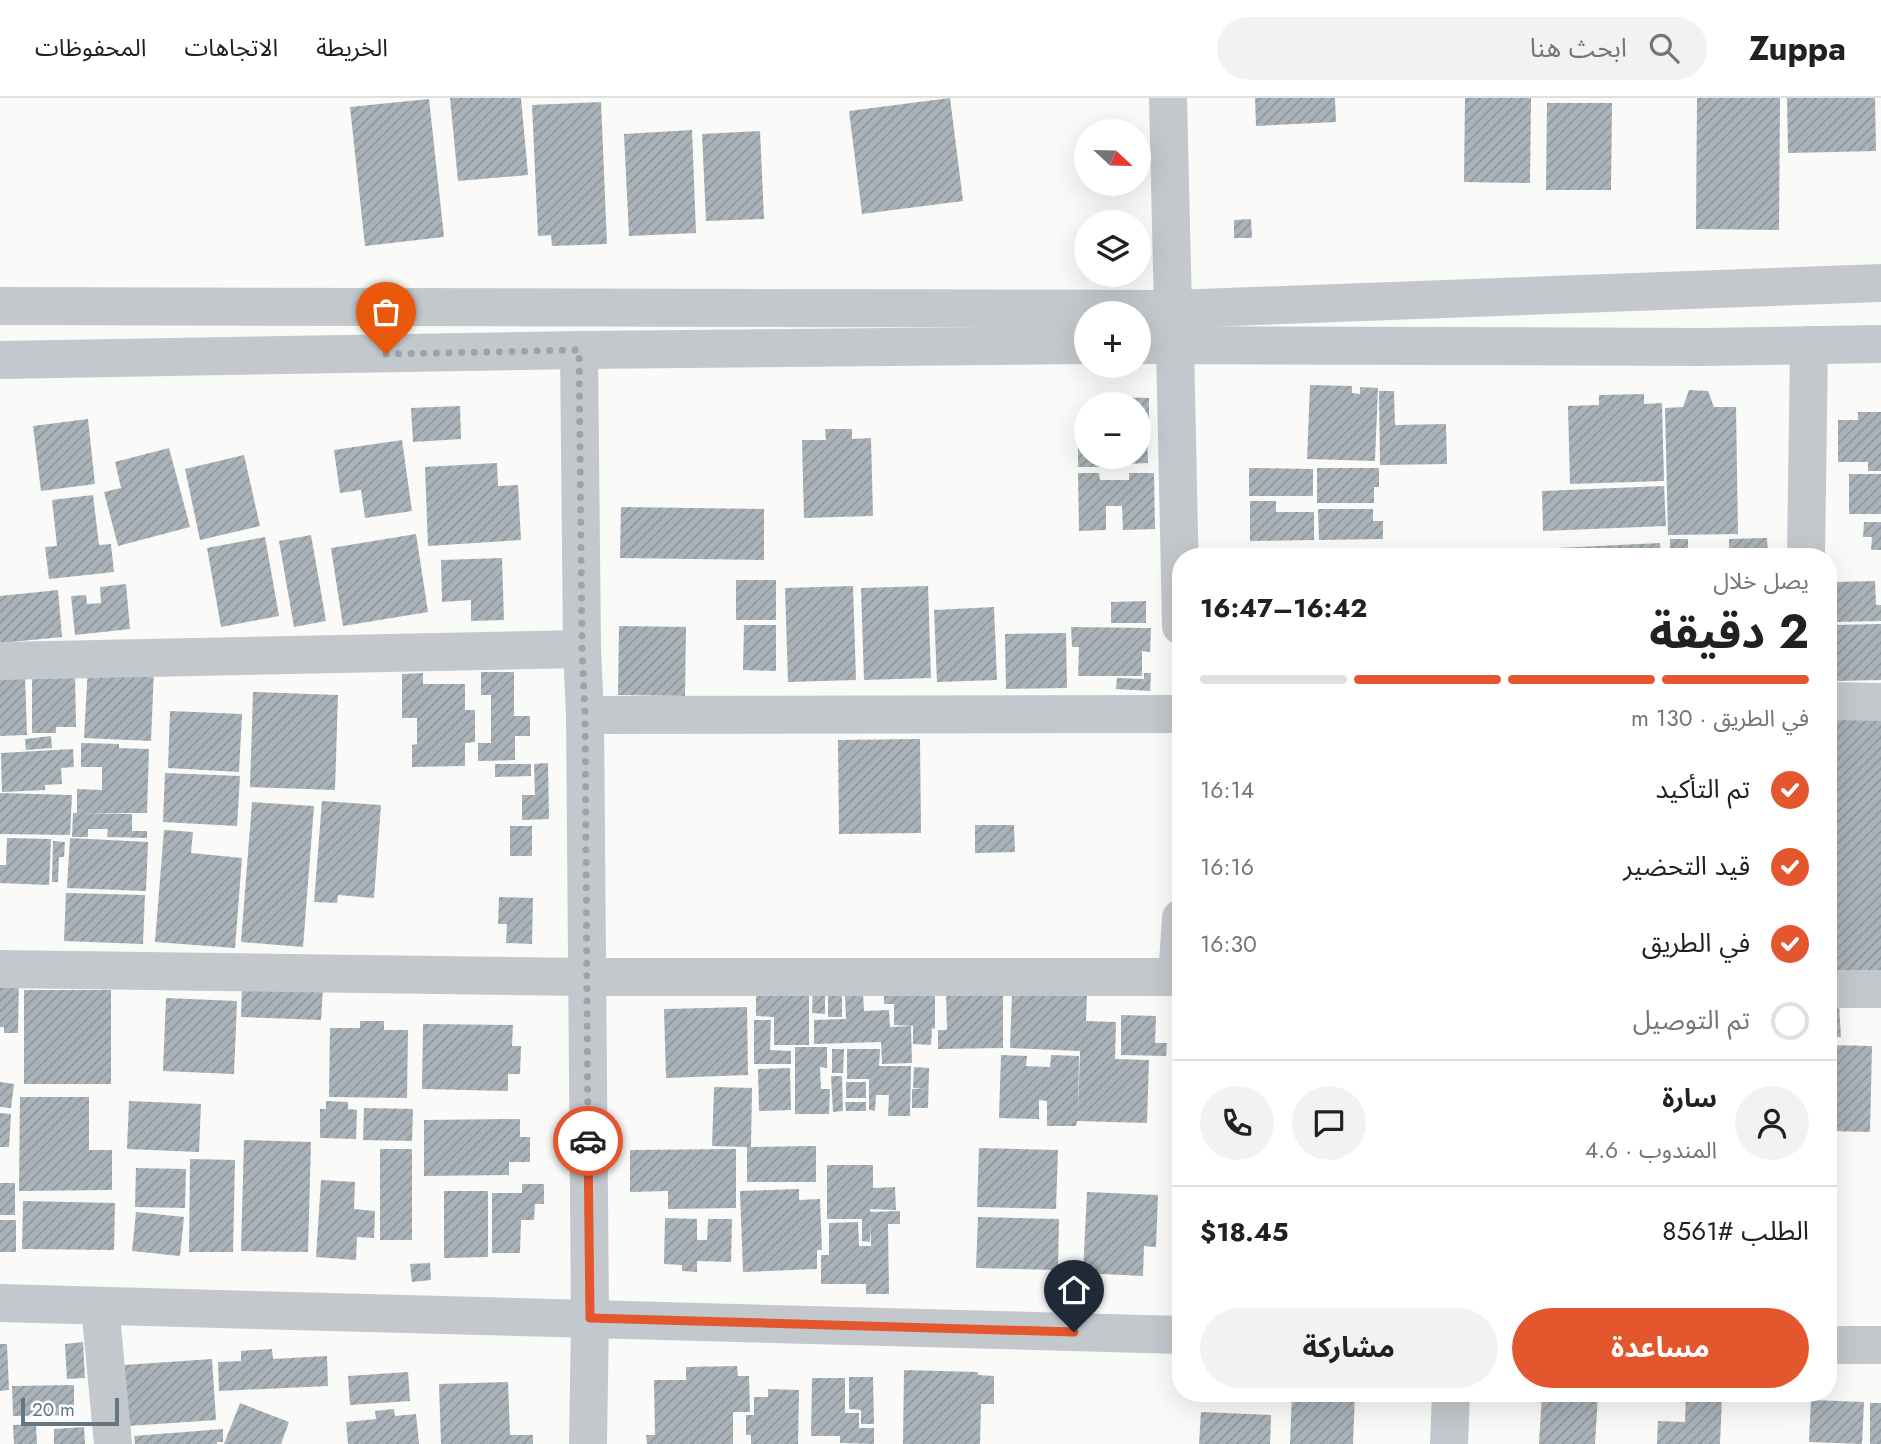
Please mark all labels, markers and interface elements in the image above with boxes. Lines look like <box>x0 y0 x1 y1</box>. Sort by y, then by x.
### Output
search box <box>1217 17 1707 80</box>
text: Zuppa <box>1749 25 1846 72</box>
text: ابحث هنا <box>1530 29 1627 67</box>
icon: search <box>1645 29 1683 67</box>
text: المحفوظات <box>35 30 146 65</box>
text: الاتجاهات <box>184 30 278 65</box>
text: الخريطة <box>316 30 388 65</box>
north arrow <box>1074 119 1152 196</box>
map controls <box>1074 119 1151 469</box>
button: layers <box>1074 210 1151 287</box>
pin <box>356 282 416 354</box>
icon: bag <box>367 293 405 331</box>
button: + <box>1074 301 1151 378</box>
button: − <box>1074 392 1151 469</box>
text: يصل خلال <box>1713 564 1809 598</box>
text: 16:42–16:47 <box>1200 589 1367 627</box>
text: 2 دقيقة <box>1649 599 1809 665</box>
text: في الطريق · 130 m <box>1631 701 1809 735</box>
text: تم التأكيد <box>1655 770 1750 808</box>
icon: check <box>1771 771 1809 809</box>
text: 16:14 <box>1200 773 1254 807</box>
text: قيد التحضير <box>1623 847 1750 885</box>
icon: check <box>1771 848 1809 886</box>
text: 16:16 <box>1200 850 1254 884</box>
text: في الطريق <box>1642 924 1750 962</box>
icon: check <box>1771 925 1809 963</box>
text: 16:30 <box>1200 927 1257 961</box>
text: تم التوصيل <box>1633 1001 1750 1039</box>
text: سارة <box>1662 1079 1717 1117</box>
button: phone <box>1200 1086 1274 1160</box>
button: chat <box>1292 1086 1366 1160</box>
button: person <box>1735 1086 1809 1160</box>
courier <box>553 1106 623 1176</box>
icon: car <box>569 1122 607 1160</box>
text: المندوب · 4.6 <box>1585 1133 1717 1167</box>
text: الطلب #8561 <box>1662 1212 1809 1250</box>
text: $18.45 <box>1200 1213 1289 1251</box>
pin <box>1044 1260 1104 1332</box>
icon: home <box>1055 1271 1093 1309</box>
button: مشاركة <box>1200 1308 1498 1388</box>
button: مساعدة <box>1512 1308 1809 1388</box>
scale bar <box>21 1395 119 1427</box>
text: 20 m <box>32 1396 75 1423</box>

